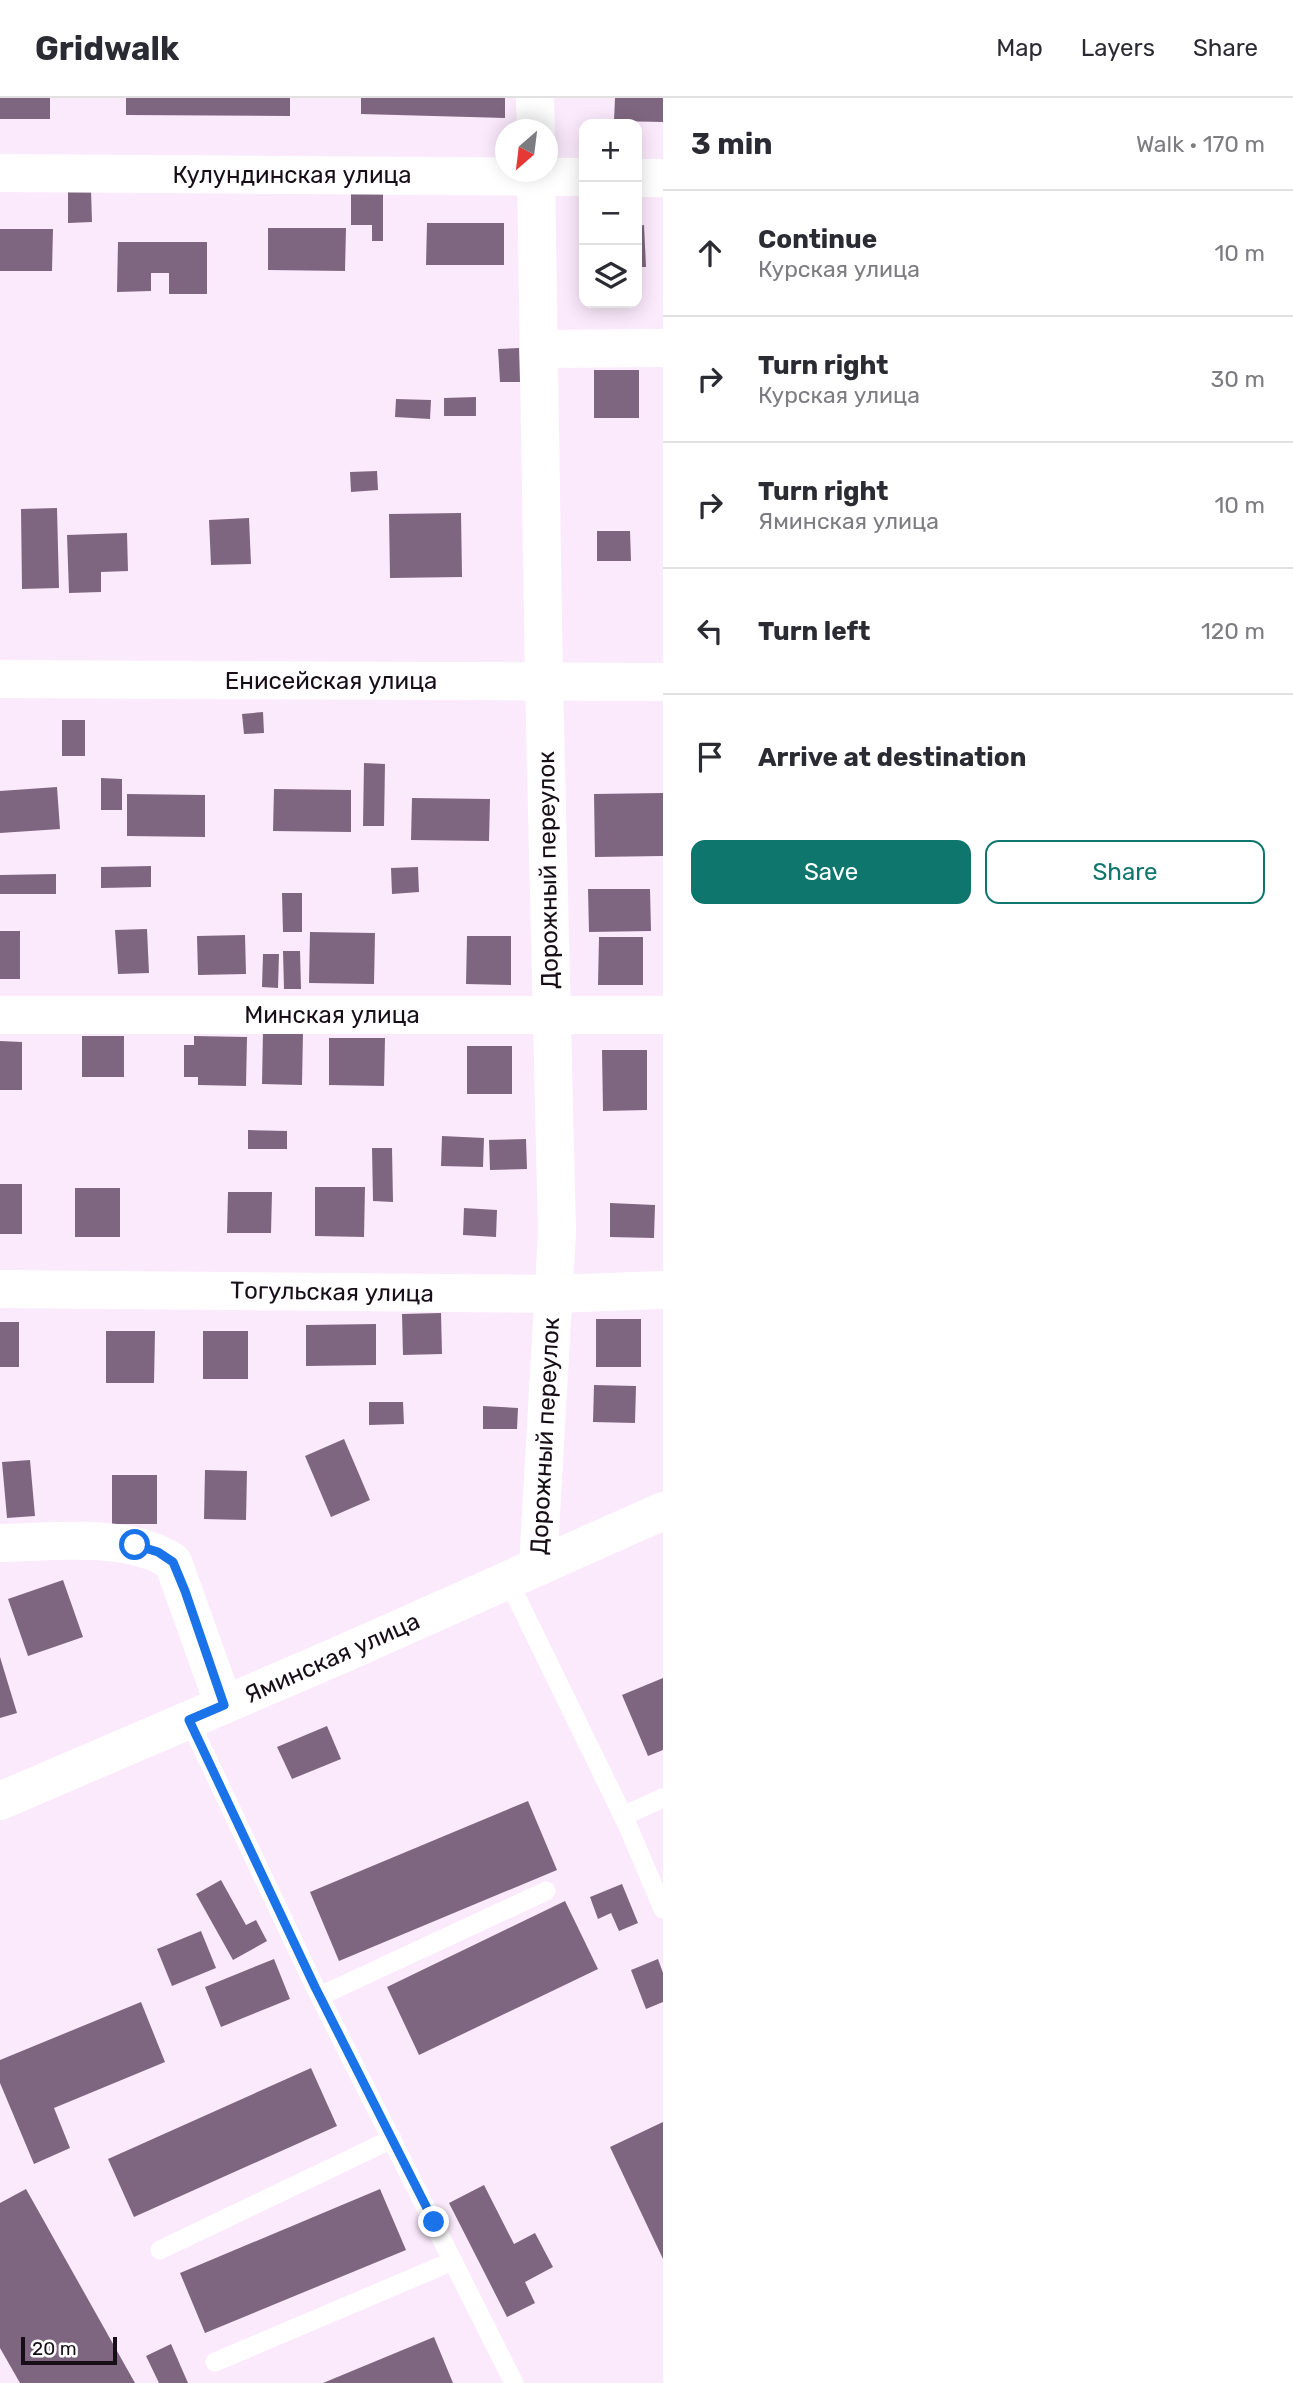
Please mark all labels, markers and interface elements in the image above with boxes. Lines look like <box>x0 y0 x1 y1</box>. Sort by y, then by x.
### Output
text: Gridwalk <box>35 29 179 68</box>
text: Map <box>996 34 1043 62</box>
text: Layers <box>1081 34 1155 62</box>
text: Share <box>1193 34 1258 62</box>
north arrow <box>495 119 558 182</box>
map controls <box>579 119 642 308</box>
button: + <box>579 119 642 182</box>
text: 3 min <box>691 126 773 162</box>
text: Walk · 170 m <box>1136 130 1265 158</box>
street label: Кулундинская улица <box>172 161 412 189</box>
button: − <box>579 182 642 245</box>
text: Continue <box>758 224 877 255</box>
icon: ahead <box>691 234 729 272</box>
text: 10 m <box>1214 239 1265 267</box>
button: layers <box>579 245 642 308</box>
text: Курская улица <box>758 255 920 283</box>
text: Turn right <box>758 350 888 381</box>
icon: right <box>691 360 729 398</box>
text: 30 m <box>1210 365 1265 393</box>
text: Курская улица <box>758 381 920 409</box>
text: Turn right <box>758 476 888 507</box>
icon: right <box>691 486 729 524</box>
text: 10 m <box>1214 491 1265 519</box>
text: Яминская улица <box>758 507 939 535</box>
icon: left <box>691 612 729 650</box>
text: Turn left <box>758 616 870 647</box>
text: 120 m <box>1201 617 1265 645</box>
street label: Енисейская улица <box>225 667 437 695</box>
icon: arrive <box>691 738 729 776</box>
text: Arrive at destination <box>758 742 1026 773</box>
street label: Дорожный переулок <box>532 751 564 989</box>
button: Save <box>691 840 971 904</box>
button: Share <box>985 840 1265 904</box>
street label: Минская улица <box>244 1001 420 1029</box>
street label: Тогульская улица <box>230 1276 434 1308</box>
street label: Дорожный переулок <box>525 1316 565 1556</box>
route start <box>119 1529 150 1560</box>
street label: Яминская улица <box>240 1607 424 1709</box>
route end <box>418 2206 449 2237</box>
scale bar <box>21 2334 117 2366</box>
text: 20 m <box>32 2337 77 2360</box>

